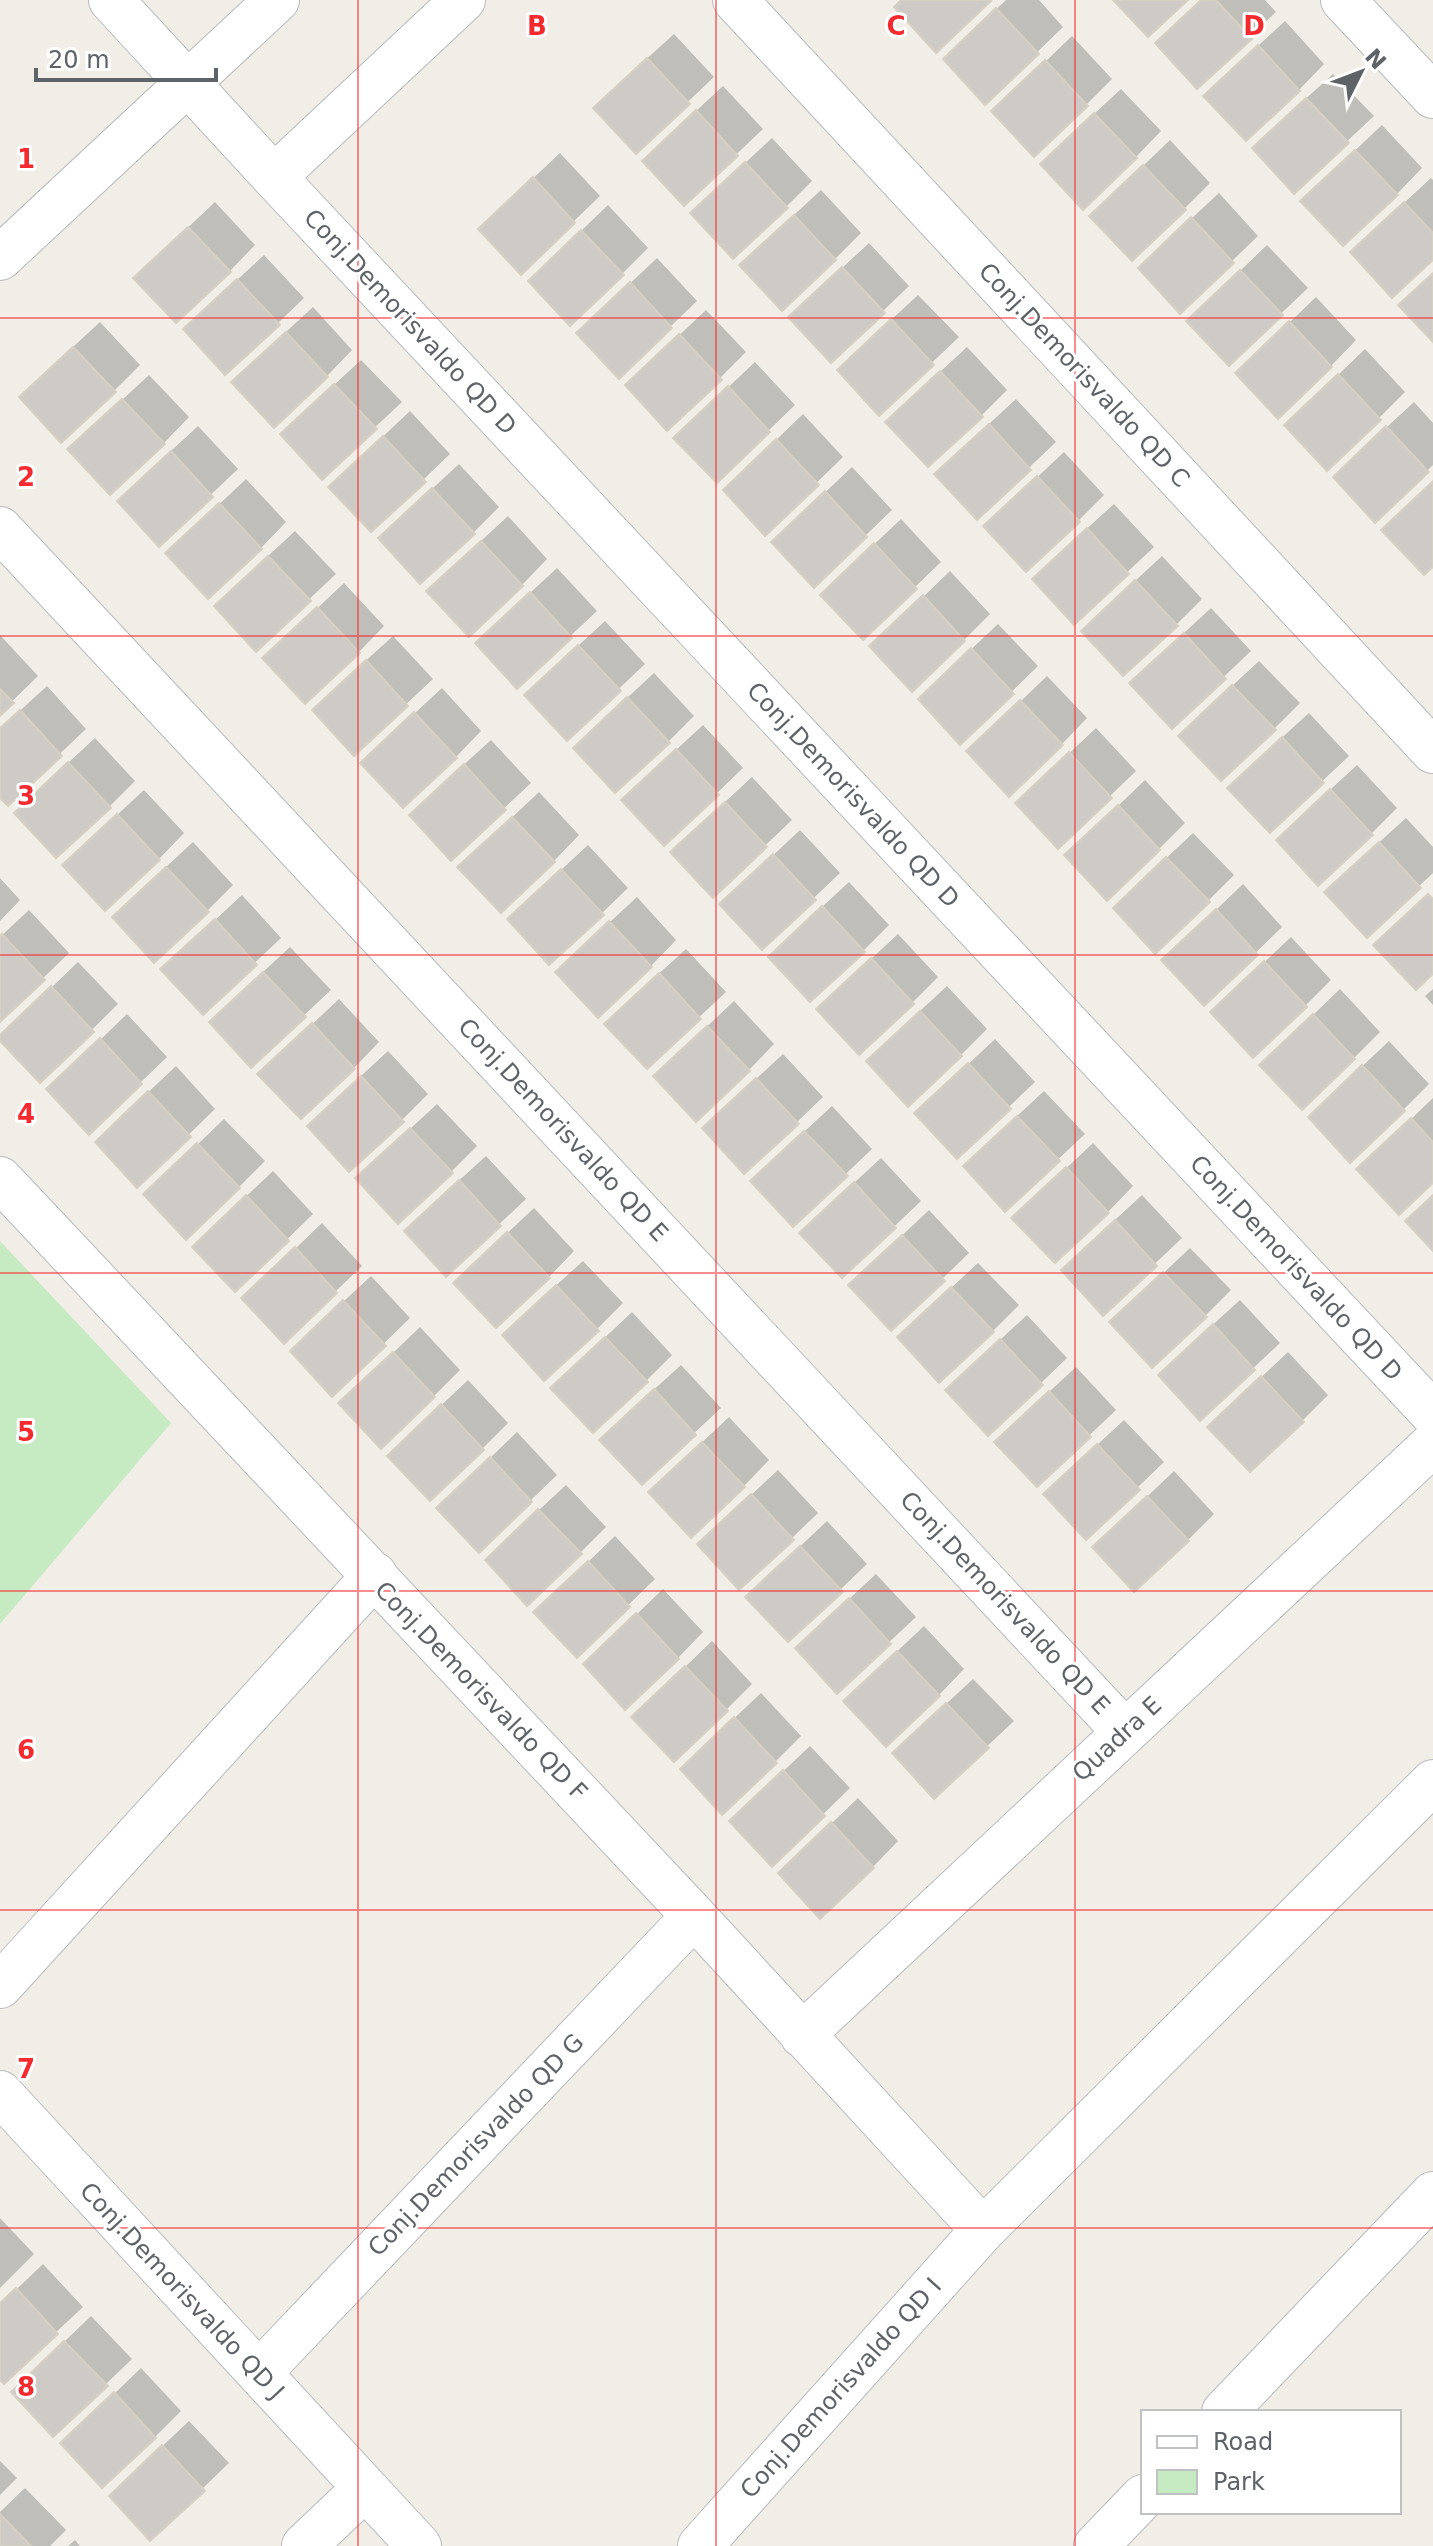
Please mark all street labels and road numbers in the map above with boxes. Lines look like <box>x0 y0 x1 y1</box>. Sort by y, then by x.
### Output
street label: Conj.Demorisvaldo QD D <box>298 204 522 440</box>
street label: Conj.Demorisvaldo QD C <box>973 257 1195 493</box>
street label: Conj.Demorisvaldo QD D <box>741 677 965 913</box>
street label: Conj.Demorisvaldo QD E <box>452 1013 674 1247</box>
street label: Conj.Demorisvaldo QD D <box>1184 1150 1408 1386</box>
street label: Conj.Demorisvaldo QD E <box>894 1486 1116 1720</box>
street label: Conj.Demorisvaldo QD F <box>369 1576 593 1806</box>
street label: Quadra E <box>1067 1691 1167 1787</box>
street label: Conj.Demorisvaldo QD G <box>362 2028 590 2262</box>
street label: Conj.Demorisvaldo QD J <box>74 2177 290 2405</box>
street label: Conj.Demorisvaldo QD I <box>735 2272 947 2504</box>

